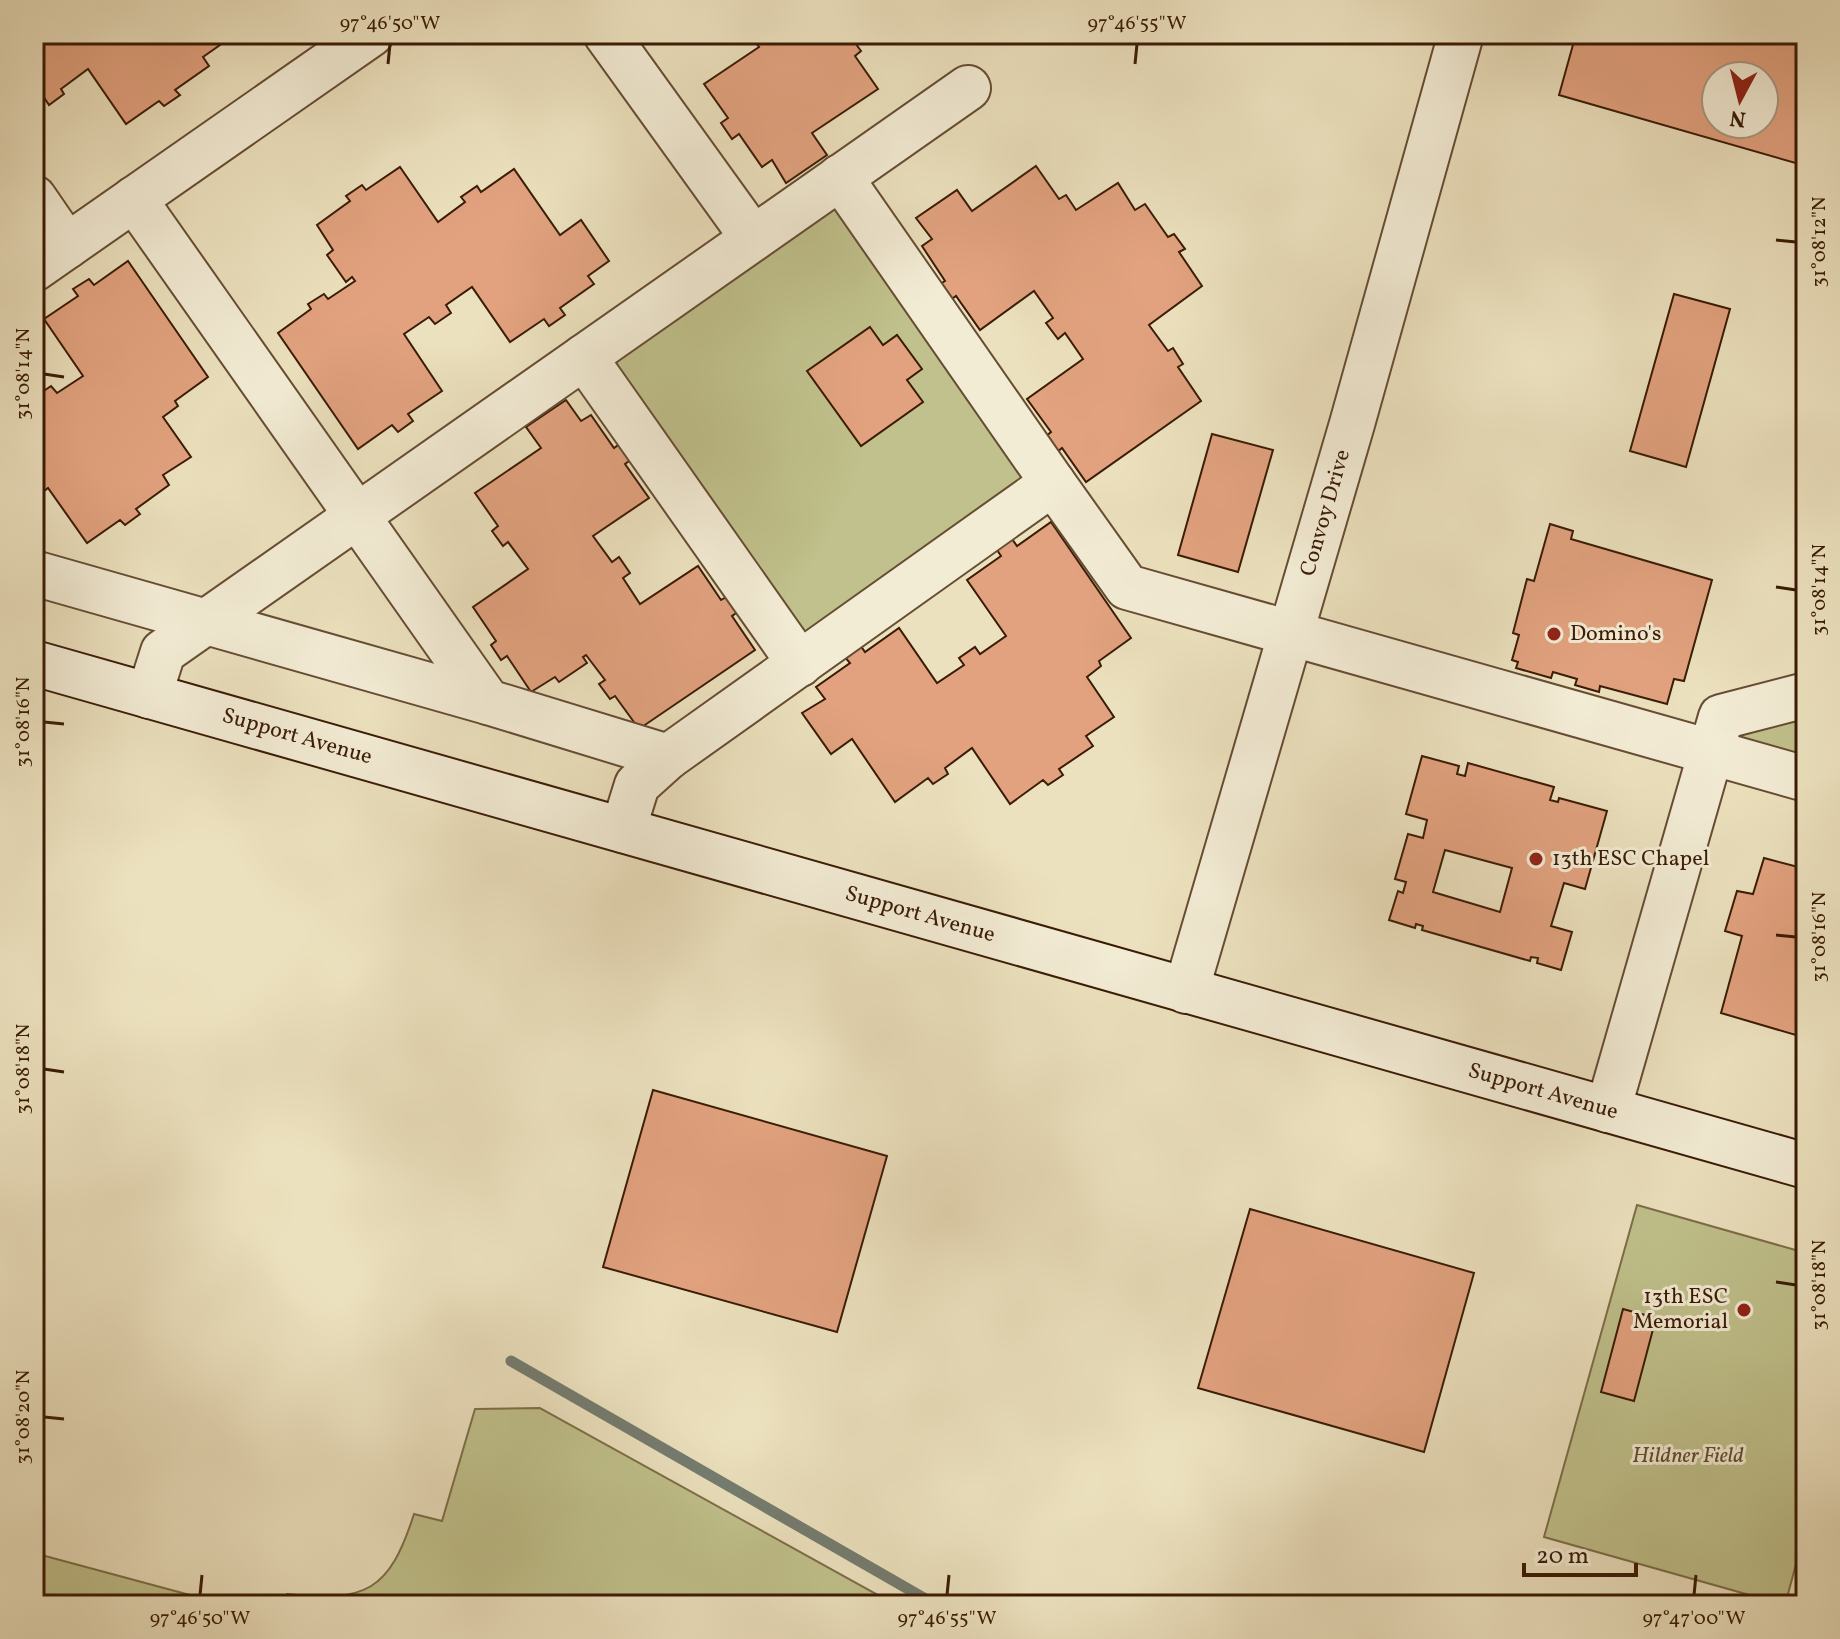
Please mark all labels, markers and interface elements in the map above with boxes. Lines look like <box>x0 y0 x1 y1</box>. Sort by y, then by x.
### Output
text: 97°46'50"W <box>340 10 440 38</box>
text: 97°46'55"W <box>1088 10 1186 38</box>
north arrow <box>1700 60 1780 140</box>
text: N <box>1728 101 1748 134</box>
text: 31°08'12"N <box>1806 196 1834 288</box>
text: 31°08'14"N <box>10 328 38 420</box>
street label: Convoy Drive <box>1293 446 1359 580</box>
text: 31°08'14"N <box>1806 544 1834 636</box>
place label: Domino's <box>1570 619 1661 650</box>
marker: Domino's <box>1545 625 1563 643</box>
text: 31°08'16"N <box>10 676 38 767</box>
street label: Support Avenue <box>218 701 376 773</box>
place label: 13th ESC Chapel <box>1552 844 1709 875</box>
marker: 13th ESC Chapel <box>1527 850 1545 868</box>
street label: Support Avenue <box>841 879 999 951</box>
text: 31°08'16"N <box>1806 891 1834 982</box>
text: 31°08'18"N <box>10 1023 38 1114</box>
street label: Support Avenue <box>1464 1056 1622 1128</box>
text: 31°08'18"N <box>1806 1239 1834 1330</box>
place label: 13th ESC Memorial <box>1633 1282 1728 1338</box>
marker: 13th ESC Memorial <box>1735 1301 1753 1319</box>
text: 31°08'20"N <box>10 1369 38 1464</box>
park label: Hildner Field <box>1632 1441 1744 1472</box>
scale bar <box>1524 1527 1636 1577</box>
text: 20 m <box>1536 1540 1589 1574</box>
text: 97°46'50"W <box>150 1605 250 1633</box>
text: 97°46'55"W <box>898 1605 996 1633</box>
text: 97°47'00"W <box>1642 1605 1746 1633</box>

